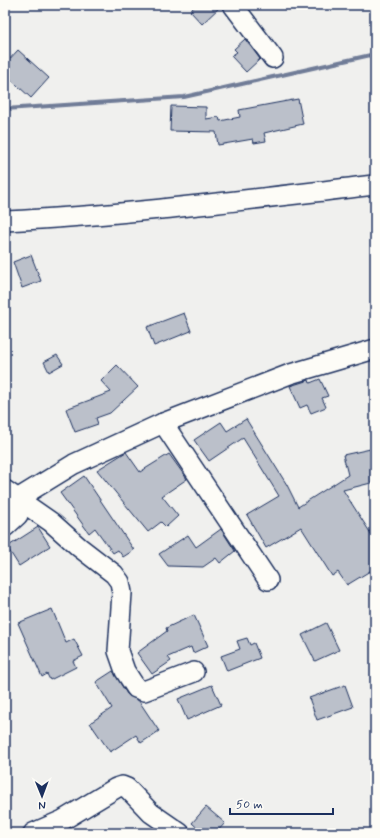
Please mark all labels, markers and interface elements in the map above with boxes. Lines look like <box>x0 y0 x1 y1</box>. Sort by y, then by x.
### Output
north arrow <box>22 776 62 816</box>
scale bar <box>230 790 333 816</box>
text: 50 m <box>236 797 263 813</box>
text: N <box>38 798 46 812</box>

